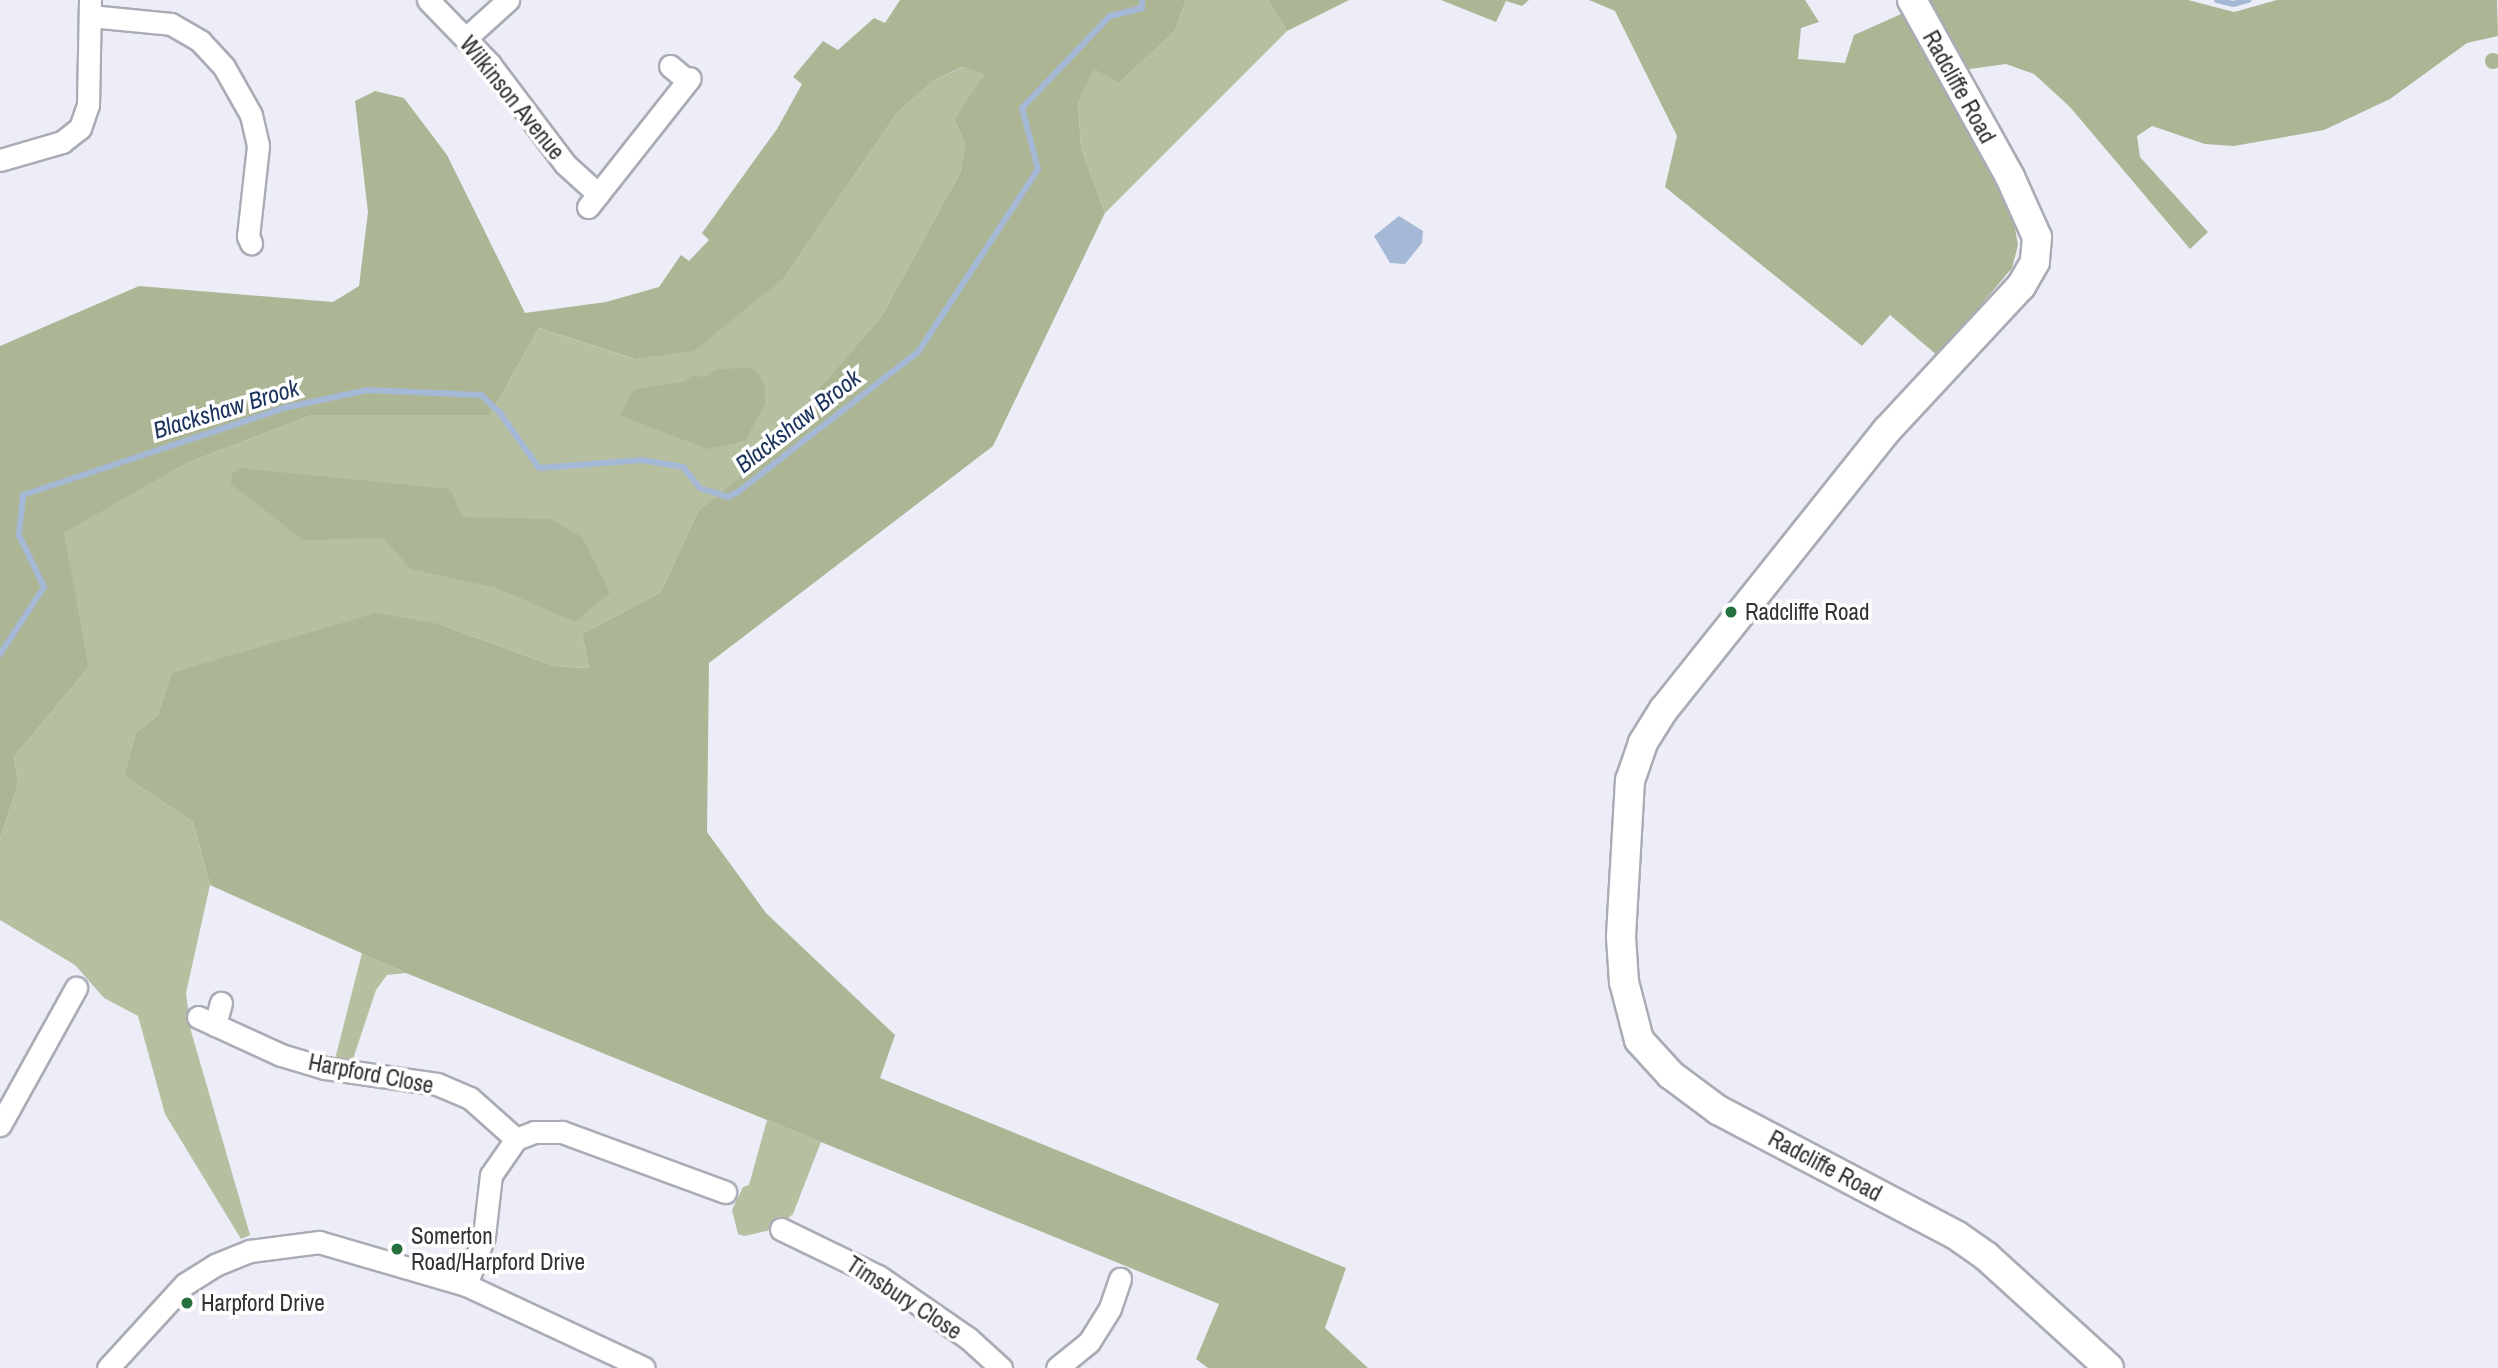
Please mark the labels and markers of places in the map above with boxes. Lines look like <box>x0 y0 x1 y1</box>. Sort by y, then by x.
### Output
place label: Radcliffe Road <box>1745 598 1869 626</box>
marker: Radcliffe Road <box>1723 604 1739 620</box>
place label: Somerton Road/Harpford Drive <box>411 1222 585 1276</box>
marker: Somerton Road/Harpford Drive <box>389 1241 405 1257</box>
place label: Harpford Drive <box>201 1289 325 1317</box>
marker: Harpford Drive <box>179 1295 195 1311</box>

